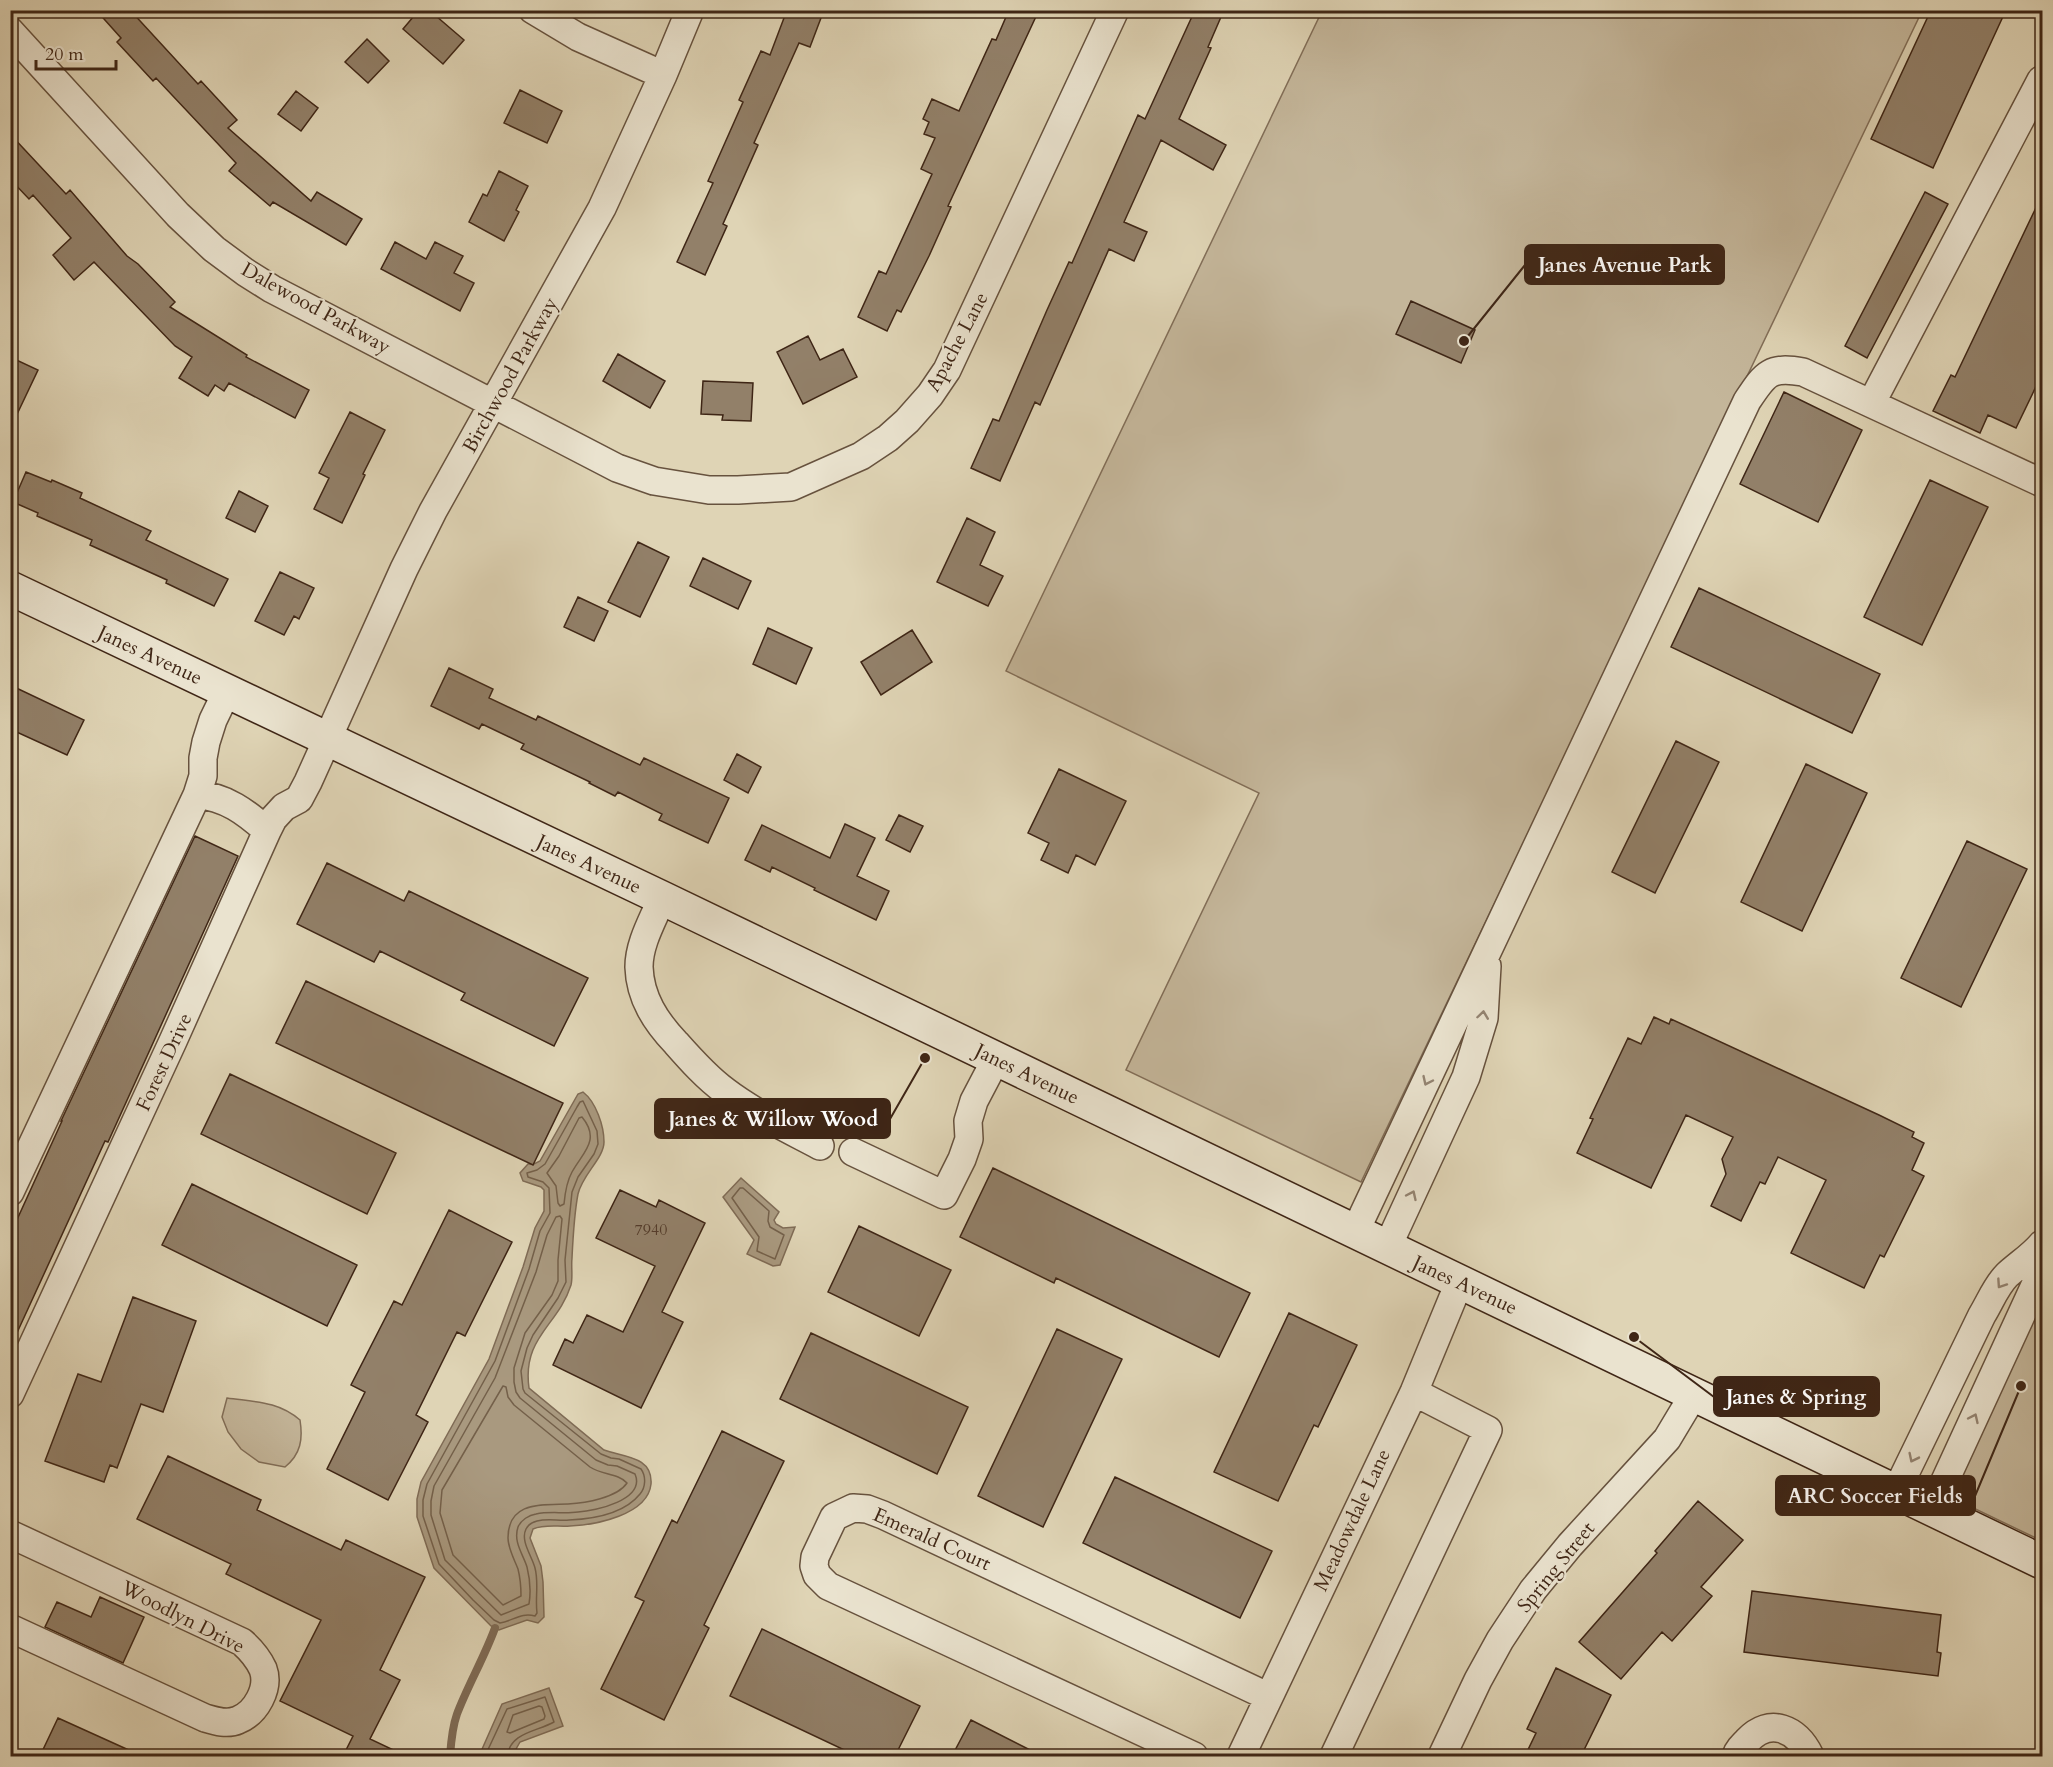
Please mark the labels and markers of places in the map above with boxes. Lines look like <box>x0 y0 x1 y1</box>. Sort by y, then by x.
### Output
callout: Janes Avenue Park <box>1525 245 1724 284</box>
callout: Janes & Willow Wood <box>655 1099 890 1138</box>
callout: Janes & Spring <box>1714 1377 1879 1416</box>
callout: ARC Soccer Fields <box>1776 1476 1975 1515</box>

